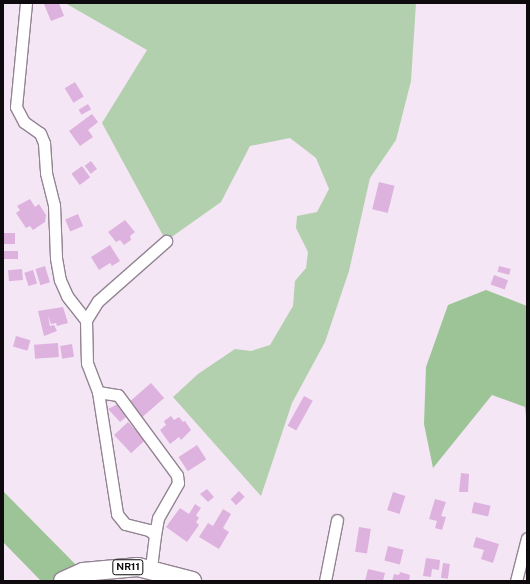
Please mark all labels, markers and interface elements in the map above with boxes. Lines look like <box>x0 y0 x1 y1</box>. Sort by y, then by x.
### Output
road number: NR11 <box>112 559 144 575</box>

